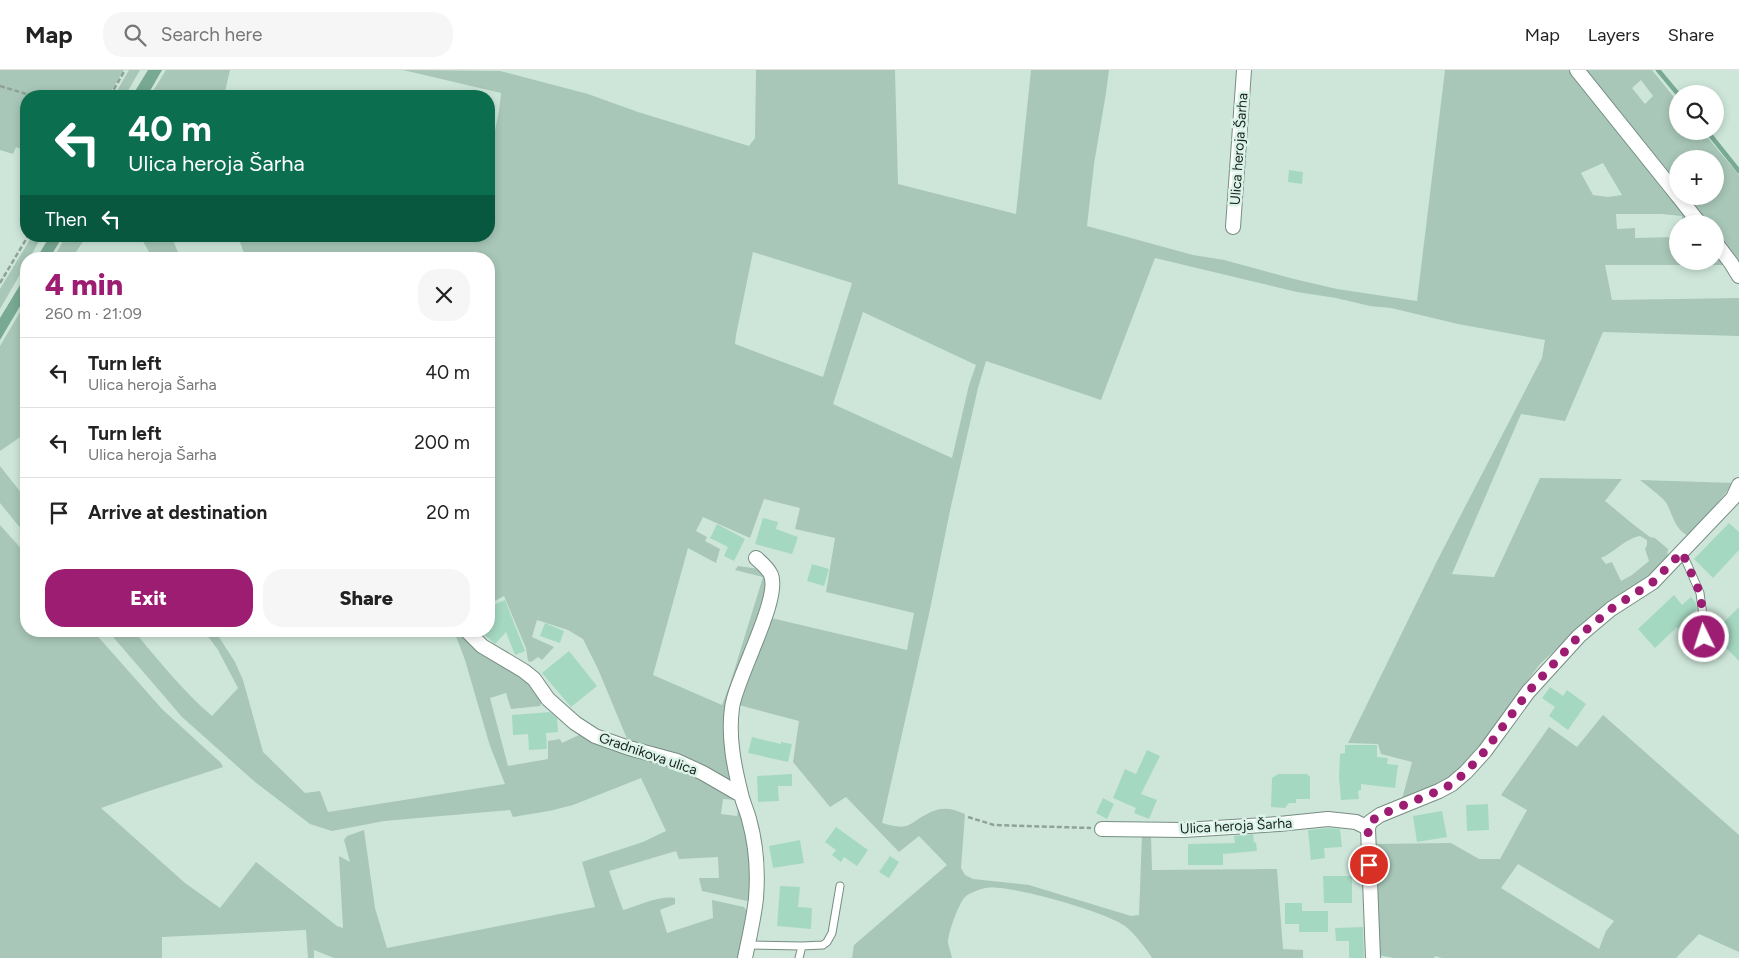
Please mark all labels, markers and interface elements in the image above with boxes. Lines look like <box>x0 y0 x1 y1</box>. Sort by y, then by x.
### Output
search box <box>103 12 453 57</box>
text: Map <box>25 20 73 49</box>
icon: search <box>121 21 149 49</box>
text: Search here <box>161 23 262 46</box>
text: Map <box>1525 24 1560 46</box>
text: Layers <box>1588 24 1640 46</box>
text: Share <box>1668 24 1714 46</box>
map controls <box>1669 85 1724 270</box>
button: search <box>1669 85 1724 140</box>
street label: Ulica heroja Šarha <box>1227 92 1251 206</box>
text: 40 m <box>128 108 212 150</box>
icon: left <box>45 110 110 175</box>
text: Ulica heroja Šarha <box>128 150 305 177</box>
button: + <box>1669 150 1724 205</box>
icon: left <box>97 205 125 233</box>
text: Then <box>45 208 87 231</box>
button: − <box>1669 215 1724 270</box>
text: 4 min <box>45 266 123 303</box>
button: close <box>418 269 470 321</box>
text: 260 m · 21:09 <box>45 304 142 323</box>
text: Turn left <box>88 352 162 375</box>
icon: left <box>45 359 73 387</box>
text: 40 m <box>425 361 470 384</box>
text: Ulica heroja Šarha <box>88 375 217 394</box>
text: Turn left <box>88 422 162 445</box>
icon: left <box>45 429 73 457</box>
text: 200 m <box>414 431 470 454</box>
text: Ulica heroja Šarha <box>88 445 217 464</box>
icon: arrive <box>45 499 73 527</box>
text: Arrive at destination <box>88 501 267 524</box>
text: 20 m <box>426 501 470 524</box>
button: Exit <box>45 569 253 627</box>
button: Share <box>263 569 470 627</box>
position arrow <box>1677 610 1729 662</box>
street label: Gradnikova ulica <box>597 729 699 779</box>
street label: Ulica heroja Šarha <box>1179 815 1293 837</box>
pin <box>1348 844 1390 886</box>
icon: arrive <box>1355 851 1383 879</box>

